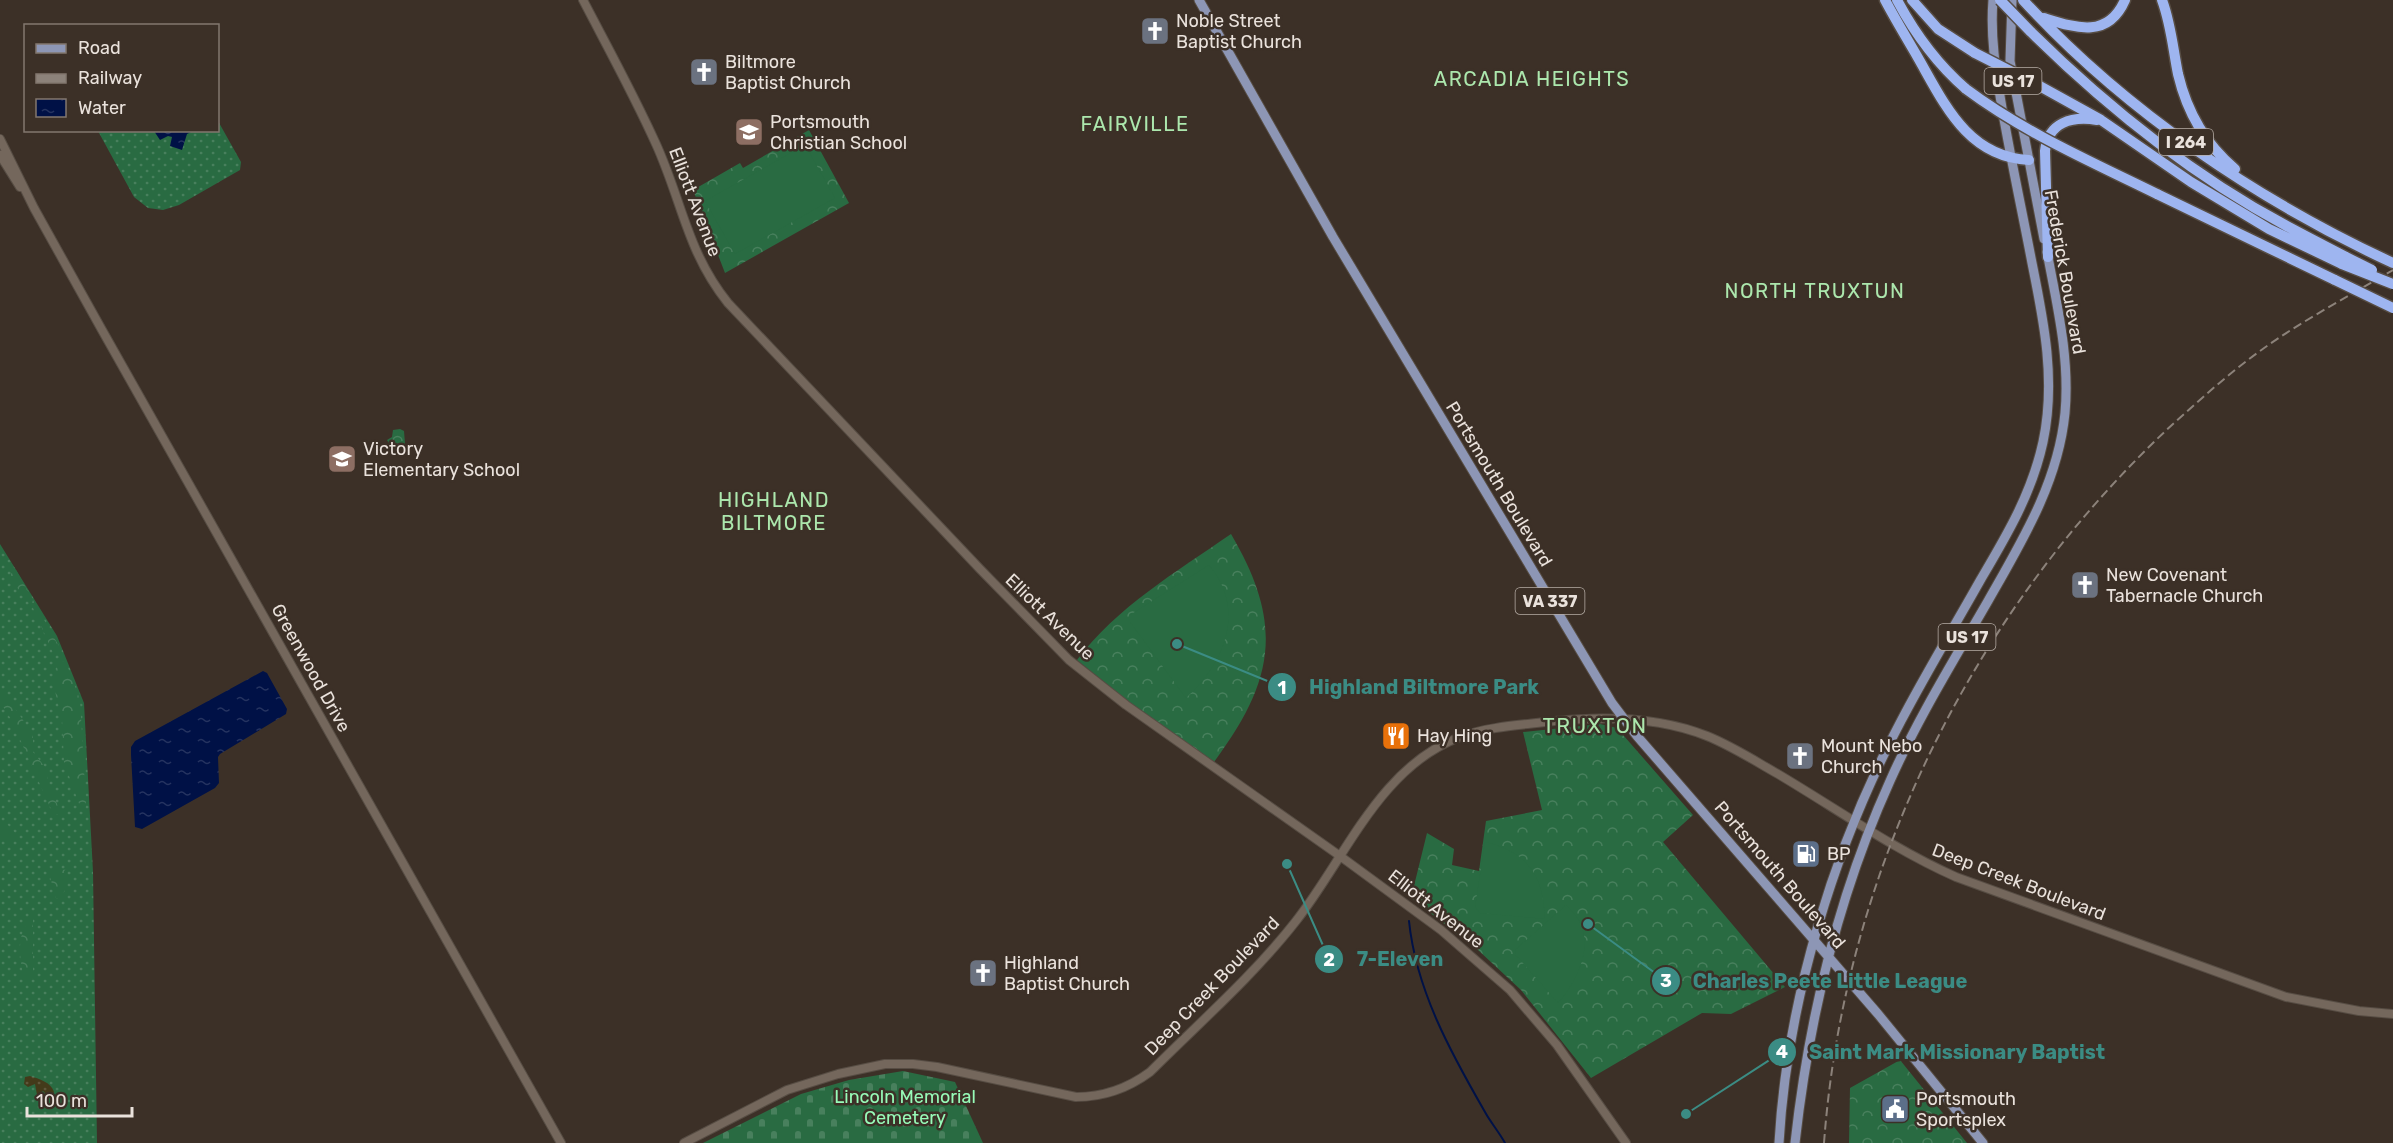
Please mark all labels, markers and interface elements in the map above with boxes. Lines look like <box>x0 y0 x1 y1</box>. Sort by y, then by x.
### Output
place label: Noble Street Baptist Church <box>1176 10 1302 53</box>
church icon: Noble Street Baptist Church <box>1139 15 1171 47</box>
legend <box>24 24 219 132</box>
text: Road <box>78 37 121 59</box>
place label: Biltmore Baptist Church <box>725 51 851 94</box>
church icon: Biltmore Baptist Church <box>688 56 720 88</box>
text: Railway <box>78 67 142 89</box>
district label: ARCADIA HEIGHTS <box>1434 67 1630 91</box>
road number: US 17 <box>1984 68 2042 94</box>
text: Water <box>78 97 126 119</box>
place label: Portsmouth Christian School <box>770 111 907 154</box>
district label: FAIRVILLE <box>1080 112 1190 136</box>
school or university icon: Portsmouth Christian School <box>733 116 765 148</box>
road number: I 264 <box>2159 129 2213 155</box>
street label: Elliott Avenue <box>664 144 726 260</box>
street label: Frederick Boulevard <box>2040 188 2090 356</box>
district label: NORTH TRUXTUN <box>1725 279 1905 303</box>
street label: Portsmouth Boulevard <box>1441 397 1557 571</box>
place label: Victory Elementary School <box>363 438 520 481</box>
school or university icon: Victory Elementary School <box>326 443 358 475</box>
district label: HIGHLAND BILTMORE <box>718 488 830 535</box>
place label: New Covenant Tabernacle Church <box>2106 564 2263 607</box>
street label: Elliott Avenue <box>1001 569 1099 665</box>
church icon: New Covenant Tabernacle Church <box>2069 569 2101 601</box>
road number: VA 337 <box>1516 588 1584 614</box>
street label: Greenwood Drive <box>267 600 355 736</box>
road number: US 17 <box>1938 624 1996 650</box>
callout: Highland Biltmore Park <box>1267 668 1551 706</box>
text: Highland Biltmore Park <box>1309 675 1539 699</box>
text: 1 <box>1278 677 1286 699</box>
district label: TRUXTON <box>1542 713 1648 738</box>
restaurant icon: Hay Hing <box>1380 720 1412 752</box>
place label: Hay Hing <box>1417 725 1492 747</box>
place label: Mount Nebo Church <box>1821 735 1922 778</box>
church icon: Mount Nebo Church <box>1784 740 1816 772</box>
street label: Portsmouth Boulevard <box>1710 797 1850 953</box>
fuel station icon: BP <box>1790 838 1822 870</box>
street label: Deep Creek Boulevard <box>1929 839 2109 925</box>
place label: BP <box>1827 843 1851 865</box>
street label: Elliott Avenue <box>1384 865 1488 953</box>
street label: Deep Creek Boulevard <box>1140 912 1284 1060</box>
callout: 7-Eleven <box>1314 940 1455 978</box>
text: 7-Eleven <box>1357 947 1443 971</box>
text: 2 <box>1323 949 1335 971</box>
place label: Highland Baptist Church <box>1004 952 1130 995</box>
church icon: Highland Baptist Church <box>967 957 999 989</box>
callout: Charles Peete Little League <box>1651 962 1979 1000</box>
text: Charles Peete Little League <box>1693 969 1967 993</box>
text: 3 <box>1660 970 1672 992</box>
callout: Saint Mark Missionary Baptist <box>1767 1033 2117 1071</box>
text: Saint Mark Missionary Baptist <box>1809 1040 2105 1064</box>
text: 4 <box>1776 1041 1788 1063</box>
scale bar <box>27 1080 132 1118</box>
park label: Lincoln Memorial Cemetery <box>834 1086 976 1129</box>
place label: Portsmouth Sportsplex <box>1916 1088 2016 1131</box>
text: 100 m <box>36 1090 87 1112</box>
public building icon: Portsmouth Sportsplex <box>1879 1093 1911 1125</box>

